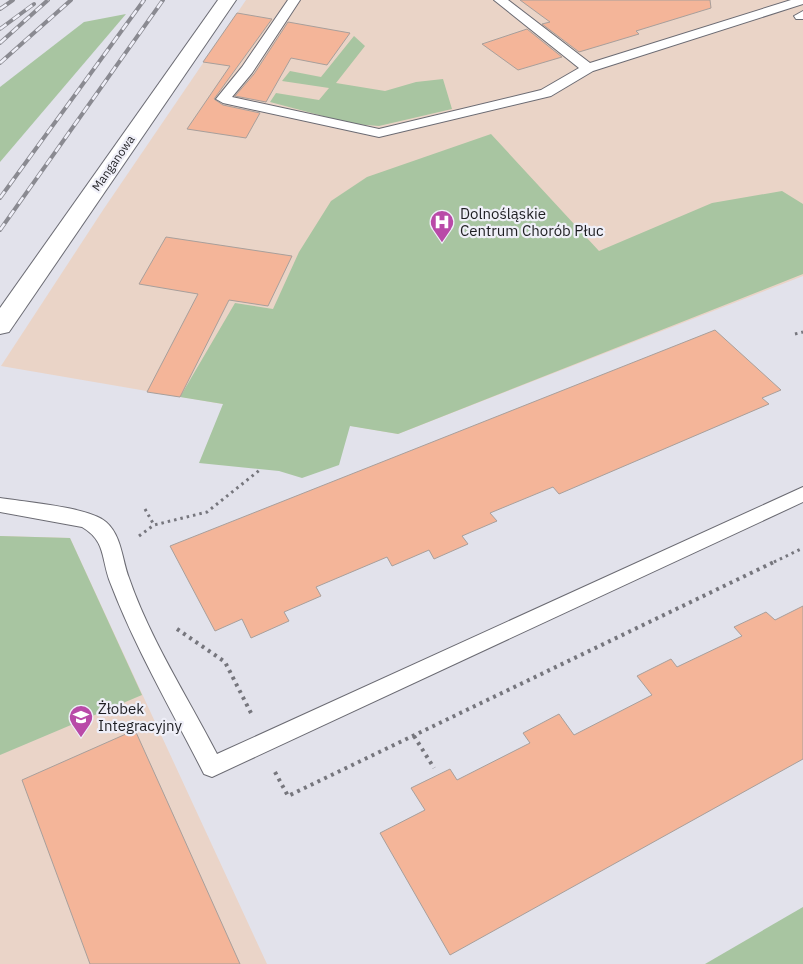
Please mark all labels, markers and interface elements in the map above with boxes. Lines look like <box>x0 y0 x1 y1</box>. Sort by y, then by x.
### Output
street label: Manganowa <box>88 132 138 194</box>
place label: Dolnośląskie Centrum Chorób Płuc <box>460 204 604 240</box>
hospital icon: Dolnośląskie Centrum Chorób Płuc <box>429 209 455 243</box>
place label: Żłobek Integracyjny <box>98 699 183 735</box>
school or university icon: Żłobek Integracyjny <box>68 704 94 738</box>

